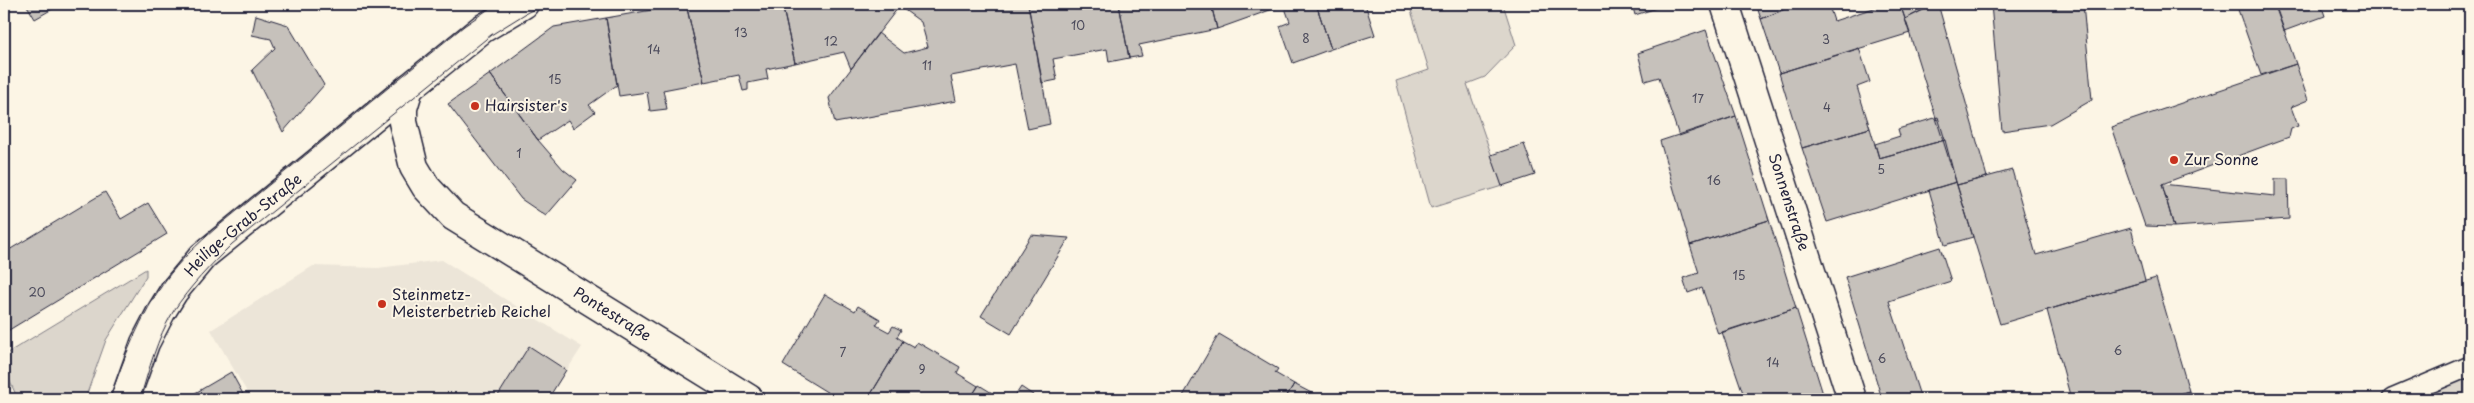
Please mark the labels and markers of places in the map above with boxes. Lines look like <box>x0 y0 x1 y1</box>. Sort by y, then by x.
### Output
place label: Hairsister's <box>485 93 567 116</box>
marker: Hairsister's <box>469 100 481 112</box>
place label: Zur Sonne <box>2184 147 2259 170</box>
marker: Zur Sonne <box>2168 154 2180 166</box>
place label: Steinmetz- Meisterbetrieb Reichel <box>392 282 551 322</box>
marker: Steinmetz- Meisterbetrieb Reichel <box>376 298 388 310</box>

